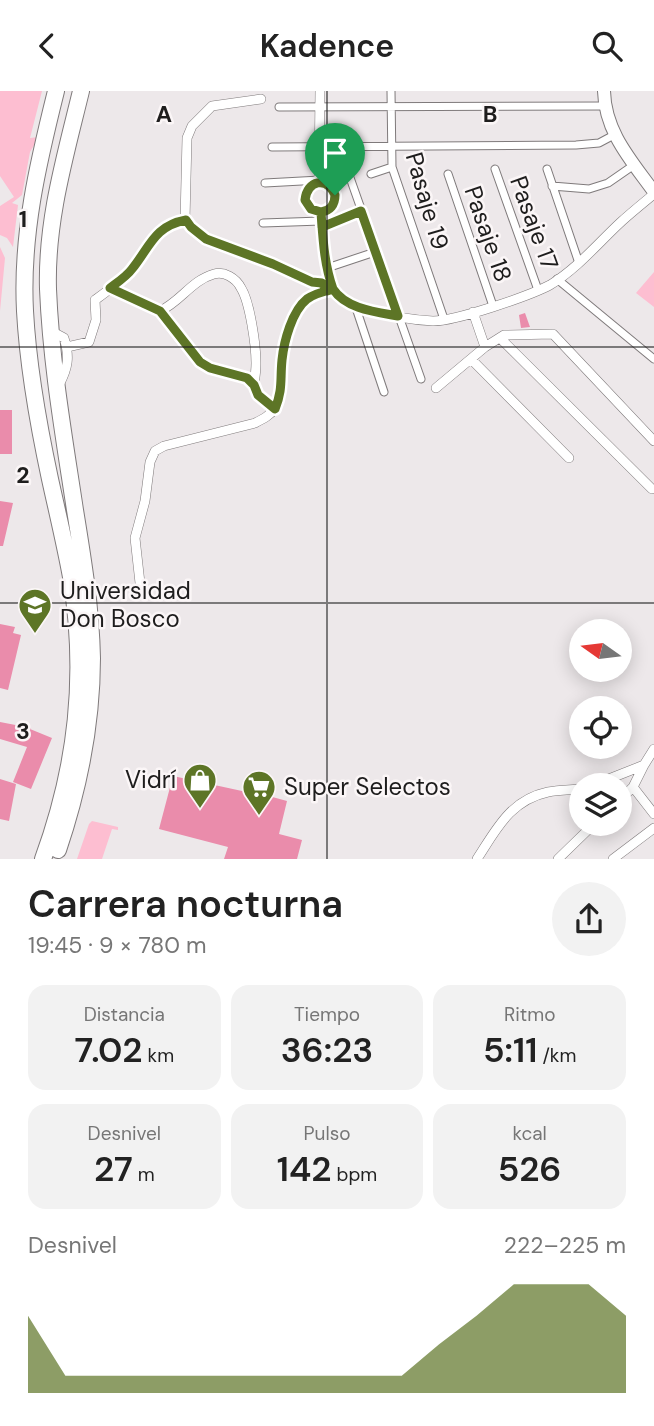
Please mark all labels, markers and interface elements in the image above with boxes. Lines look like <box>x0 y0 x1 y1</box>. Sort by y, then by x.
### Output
text: Kadence <box>260 25 394 67</box>
icon: back <box>28 27 66 65</box>
icon: search <box>588 27 626 65</box>
text: A <box>156 99 172 129</box>
text: B <box>483 99 497 129</box>
pin <box>305 123 365 195</box>
icon: arrive <box>316 134 354 172</box>
street label: Pasaje 19 <box>399 149 456 253</box>
street label: Pasaje 17 <box>503 172 566 274</box>
street label: Pasaje 18 <box>458 182 519 286</box>
text: 1 <box>19 204 27 234</box>
text: 2 <box>16 460 30 490</box>
place label: Universidad Don Bosco <box>60 575 191 634</box>
school or university icon: Universidad Don Bosco <box>16 586 54 635</box>
north arrow <box>569 619 632 683</box>
map controls <box>569 619 632 836</box>
button: locate <box>569 696 632 759</box>
text: 3 <box>16 716 30 746</box>
shop icon: Vidrí <box>181 761 219 810</box>
place label: Vidrí <box>125 764 177 795</box>
supermarket icon: Super Selectos <box>240 768 278 817</box>
place label: Super Selectos <box>284 771 451 802</box>
button: layers <box>569 773 632 836</box>
text: Carrera nocturna <box>28 879 343 929</box>
button: share <box>552 882 626 956</box>
text: 19:45 · 9 × 780 m <box>28 930 207 960</box>
text: Distancia <box>84 1002 165 1027</box>
text: Tiempo <box>294 1002 360 1027</box>
text: Ritmo <box>504 1002 555 1027</box>
text: 7.02 <box>75 1027 143 1073</box>
text: 36:23 <box>281 1027 373 1073</box>
text: 5:11 <box>483 1027 537 1073</box>
text: km <box>143 1043 174 1068</box>
text: /km <box>537 1043 576 1068</box>
text: Desnivel <box>88 1121 161 1146</box>
text: Pulso <box>304 1121 350 1146</box>
text: kcal <box>512 1121 547 1146</box>
text: 27 <box>94 1146 133 1192</box>
text: 142 <box>277 1146 331 1192</box>
text: 526 <box>498 1146 561 1192</box>
text: m <box>133 1162 155 1187</box>
text: bpm <box>331 1162 377 1187</box>
text: Desnivel <box>28 1230 117 1260</box>
text: 222–225 m <box>504 1230 626 1260</box>

